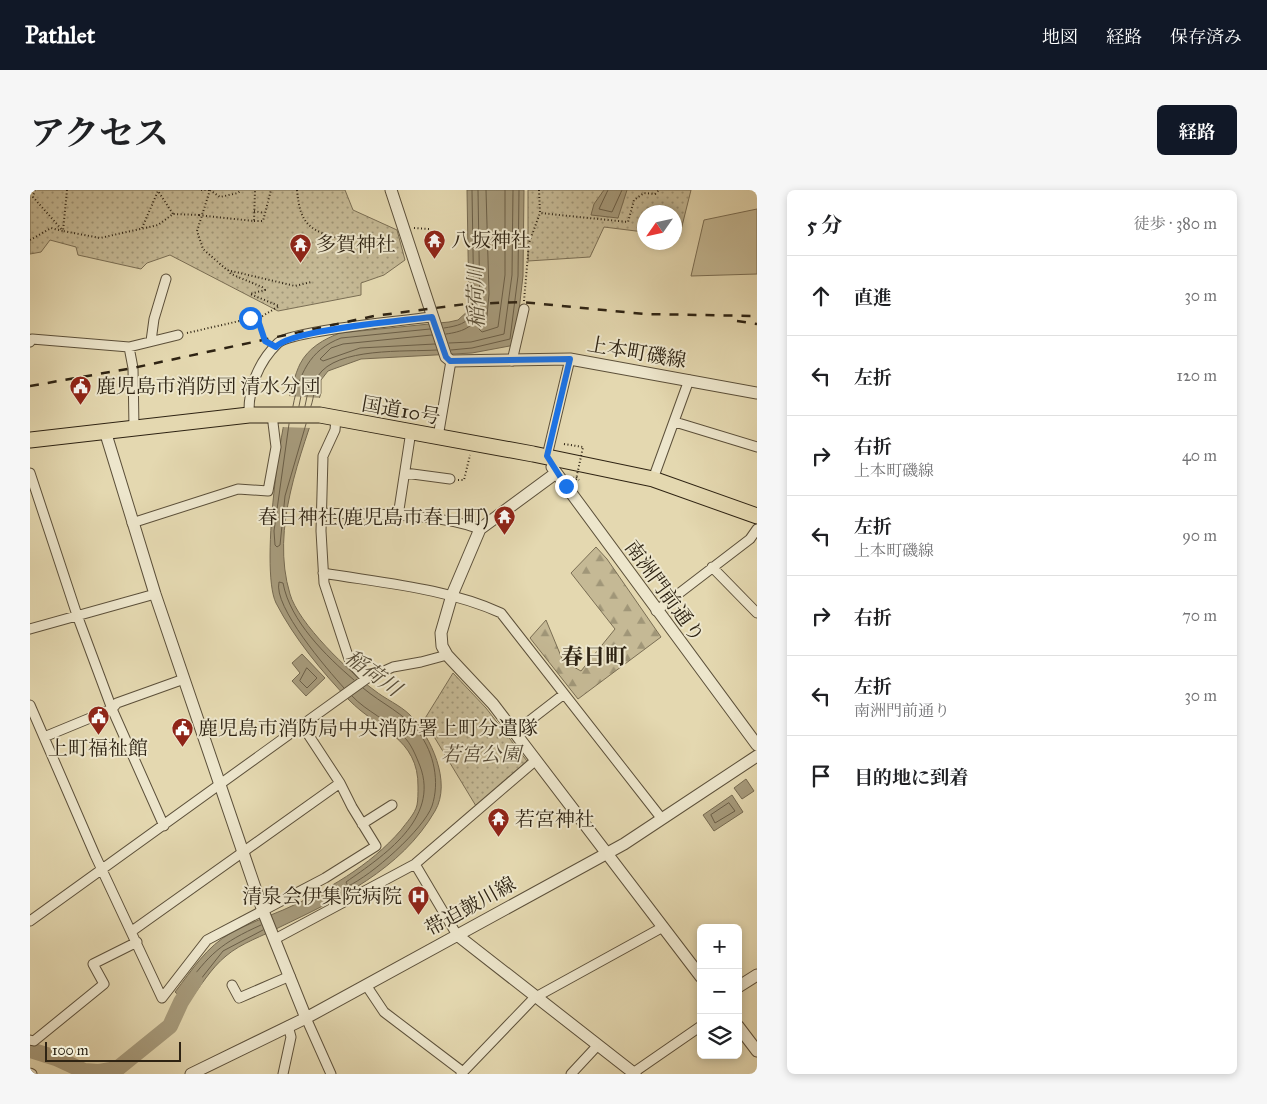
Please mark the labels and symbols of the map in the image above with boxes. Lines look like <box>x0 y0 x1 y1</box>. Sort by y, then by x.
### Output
north arrow <box>637 205 682 250</box>
temple icon: 八坂神社 <box>423 228 447 259</box>
place label: 八坂神社 <box>451 228 531 252</box>
temple icon: 多賀神社 <box>288 232 312 263</box>
place label: 多賀神社 <box>316 232 396 256</box>
water label: 稲荷川 <box>462 263 490 329</box>
route start <box>239 307 262 330</box>
street label: 上本町磯線 <box>586 331 688 373</box>
public building icon: 鹿児島市消防団 清水分団 <box>68 374 92 405</box>
place label: 鹿児島市消防団 清水分団 <box>96 374 320 398</box>
street label: 国道10号 <box>360 391 442 429</box>
route end <box>555 475 578 498</box>
place label: 春日神社(鹿児島市春日町) <box>258 505 489 530</box>
temple icon: 春日神社(鹿児島市春日町) <box>493 505 517 536</box>
street label: 南洲門前通り <box>620 535 710 647</box>
district label: 春日町 <box>561 643 627 670</box>
water label: 稲荷川 <box>340 644 408 703</box>
public building icon: 上町福祉館 <box>86 704 110 735</box>
public building icon: 鹿児島市消防局中央消防署上町分遣隊 <box>170 716 194 747</box>
place label: 鹿児島市消防局中央消防署上町分遣隊 <box>198 716 538 740</box>
place label: 上町福祉館 <box>48 736 148 760</box>
park label: 若宮公園 <box>441 742 524 766</box>
temple icon: 若宮神社 <box>487 807 511 838</box>
place label: 若宮神社 <box>515 807 595 831</box>
street label: 帯迫皷川線 <box>420 871 520 941</box>
place label: 清泉会伊集院病院 <box>242 884 402 908</box>
hospital icon: 清泉会伊集院病院 <box>406 884 430 915</box>
scale bar <box>45 1039 181 1062</box>

